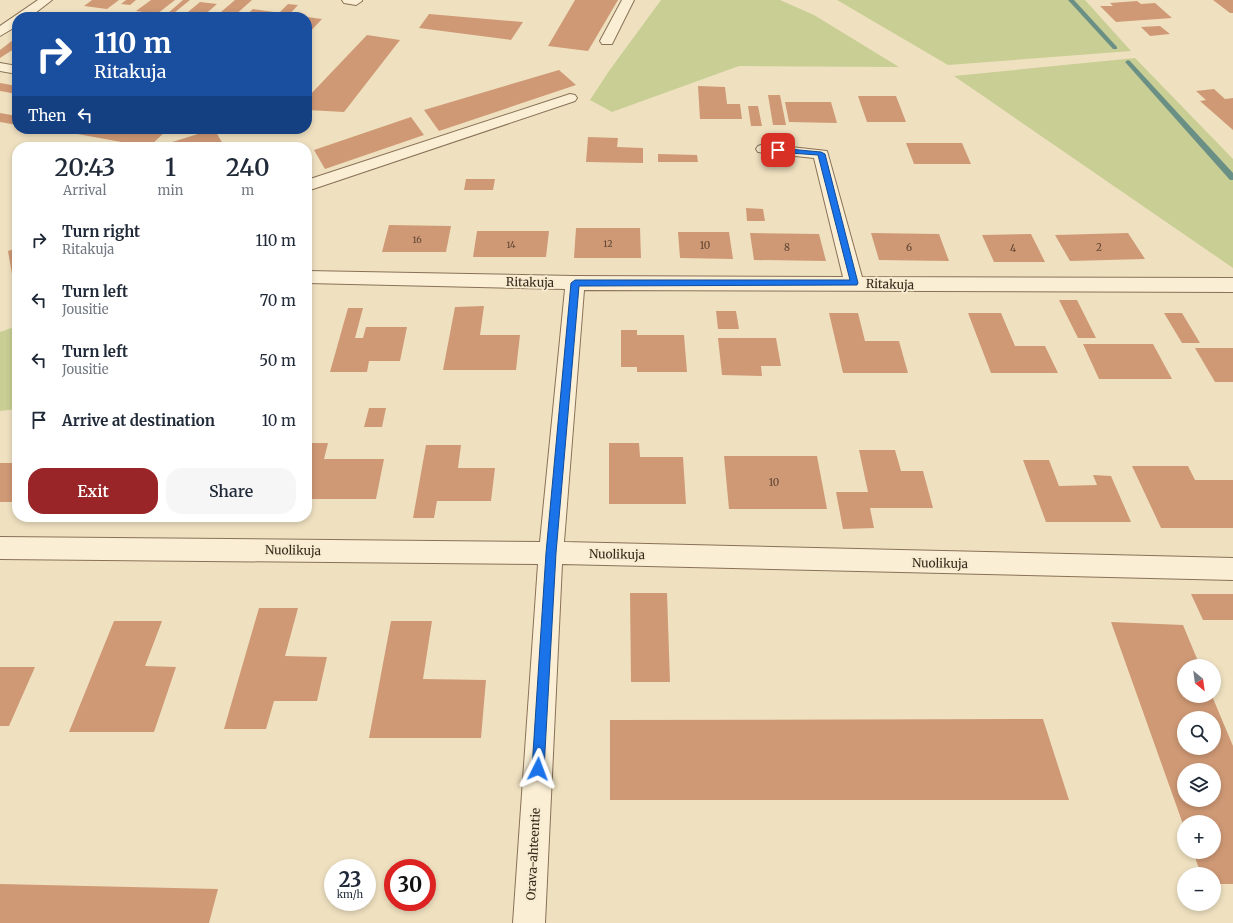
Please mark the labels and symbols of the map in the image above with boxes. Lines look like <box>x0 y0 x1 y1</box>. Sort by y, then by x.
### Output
pin <box>761 133 795 167</box>
house number: 16 <box>412 234 422 245</box>
house number: 12 <box>603 238 613 249</box>
house number: 14 <box>506 239 516 250</box>
house number: 10 <box>700 239 710 252</box>
house number: 8 <box>784 241 790 254</box>
house number: 6 <box>906 241 912 254</box>
house number: 2 <box>1096 241 1102 254</box>
house number: 4 <box>1010 242 1016 255</box>
street label: Ritakuja <box>506 274 555 290</box>
street label: Ritakuja <box>866 276 915 292</box>
house number: 10 <box>769 476 779 489</box>
street label: Nuolikuja <box>265 542 322 558</box>
street label: Nuolikuja <box>589 546 646 562</box>
street label: Nuolikuja <box>912 555 969 571</box>
north arrow <box>1177 659 1221 703</box>
position arrow <box>517 748 559 790</box>
street label: Orava-ahteentie <box>523 807 543 901</box>
speed limit sign: 30 <box>384 859 436 911</box>

